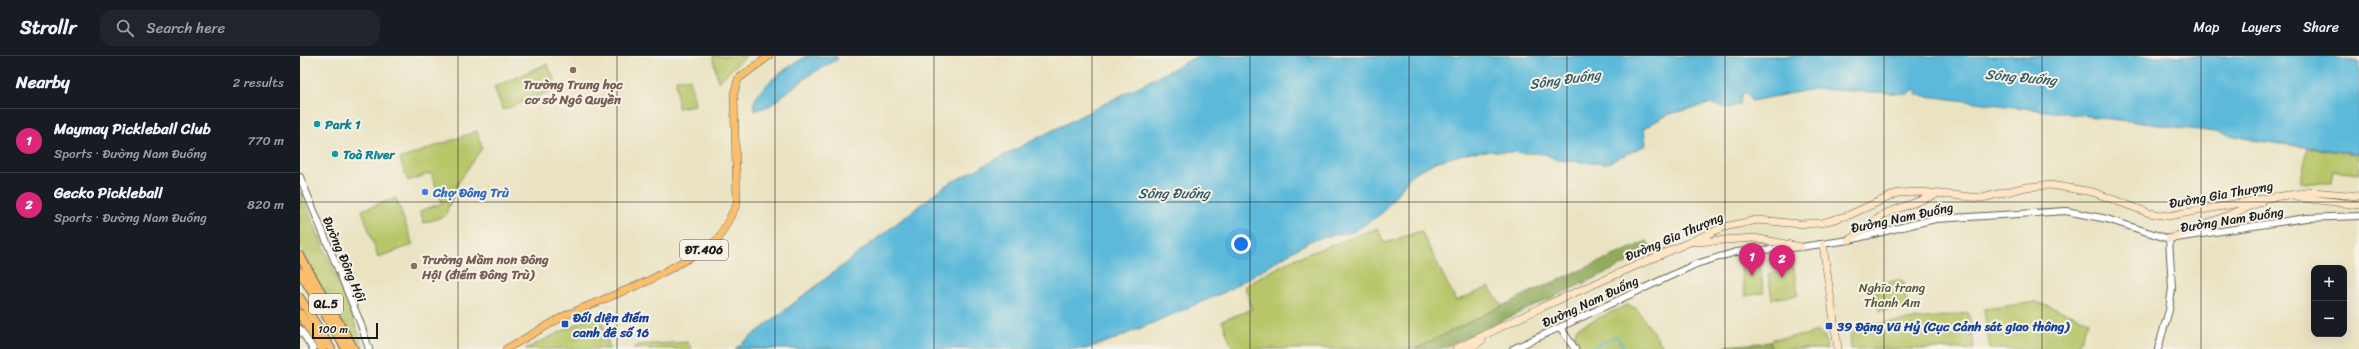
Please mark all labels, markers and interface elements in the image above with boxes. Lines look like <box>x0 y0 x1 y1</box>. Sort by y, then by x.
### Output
search box <box>100 10 380 46</box>
text: Strollr <box>20 11 76 44</box>
text: Search here <box>146 15 225 41</box>
text: Map <box>2194 15 2219 40</box>
text: Layers <box>2241 15 2281 40</box>
text: Share <box>2303 15 2339 40</box>
icon: search <box>114 17 136 39</box>
water label: Sông Đuống <box>1528 62 1604 97</box>
water label: Sông Đuống <box>1984 62 2060 93</box>
marker: Trường Trung học cơ sở Ngô Quyền <box>568 65 578 75</box>
text: Nearby <box>16 67 70 97</box>
text: 2 results <box>233 71 284 94</box>
place label: Trường Trung học cơ sở Ngô Quyền <box>523 73 623 111</box>
place label: Park 1 <box>325 113 361 136</box>
text: Maymay Pickleball Club <box>54 116 211 142</box>
marker: Park 1 <box>312 119 322 129</box>
text: 1 <box>26 129 32 152</box>
text: 770 m <box>248 129 284 152</box>
text: Sports · Đường Nam Đuống <box>54 142 207 165</box>
place label: Toà River <box>343 143 396 166</box>
marker: Toà River <box>330 149 340 159</box>
street label: Đường Gia Thượng <box>2167 174 2275 215</box>
text: Gecko Pickleball <box>54 180 163 206</box>
place label: Chợ Đông Trù <box>432 181 510 204</box>
water label: Sông Đuống <box>1138 181 1212 206</box>
marker: Chợ Đông Trù <box>420 187 430 197</box>
text: 2 <box>25 193 33 216</box>
text: 820 m <box>247 193 284 216</box>
street label: Đường Nam Đuống <box>1849 195 1956 240</box>
street label: Đường Nam Đuống <box>2179 200 2286 239</box>
street label: Đường Gia Thượng <box>1621 205 1727 268</box>
text: Sports · Đường Nam Đuống <box>54 206 207 229</box>
street label: Đường Đông Hội <box>316 213 373 306</box>
your location <box>1231 234 1251 254</box>
road number: ĐT.406 <box>680 240 728 260</box>
pin: 1 <box>1739 243 1765 276</box>
pin: 2 <box>1769 245 1795 278</box>
place label: Trường Mầm non Đông Hội (điểm Đông Trù) <box>421 248 549 286</box>
marker: Trường Mầm non Đông Hội (điểm Đông Trù) <box>409 261 419 271</box>
map controls <box>2311 265 2347 337</box>
button: + <box>2311 265 2347 301</box>
street label: Đường Nam Đuống <box>1538 269 1643 334</box>
park label: Nghĩa trang Thanh Am <box>1859 276 1926 314</box>
road number: QL.5 <box>309 294 343 314</box>
button: − <box>2311 301 2347 337</box>
place label: Đối diện điếm canh đê số 16 <box>572 306 650 344</box>
place label: 39 Đặng Vũ Hỷ (Cục Cảnh sát giao thông) <box>1836 315 2070 338</box>
marker: Đối diện điếm canh đê số 16 <box>560 319 570 329</box>
text: 100 m <box>318 320 348 339</box>
scale bar <box>312 321 378 340</box>
marker: 39 Đặng Vũ Hỷ (Cục Cảnh sát giao thông) <box>1824 321 1834 331</box>

